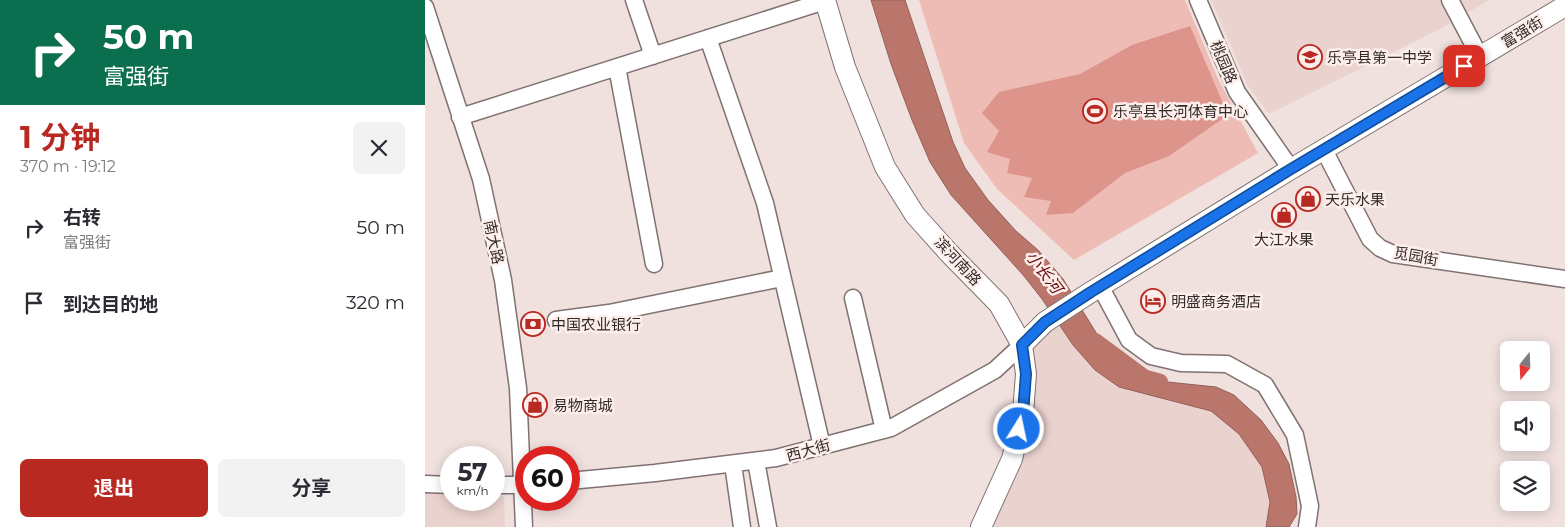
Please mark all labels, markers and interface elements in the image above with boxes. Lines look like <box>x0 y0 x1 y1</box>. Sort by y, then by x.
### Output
street label: 富强街 <box>1498 12 1546 52</box>
text: 50 m <box>103 15 194 58</box>
icon: right <box>20 20 85 85</box>
street label: 桃园路 <box>1206 38 1242 86</box>
school or university icon: 乐亭县第一中学 <box>1297 44 1323 70</box>
pin <box>1443 45 1485 87</box>
place label: 乐亭县第一中学 <box>1327 48 1432 67</box>
icon: arrive <box>1450 52 1478 80</box>
text: 富强街 <box>103 63 169 90</box>
sports icon: 乐亭县长河体育中心 <box>1082 98 1108 124</box>
place label: 乐亭县长河体育中心 <box>1113 102 1248 121</box>
text: 1 分钟 <box>20 119 100 156</box>
button: close <box>353 122 405 174</box>
text: 370 m · 19:12 <box>20 157 116 176</box>
shop icon: 天乐水果 <box>1295 186 1321 212</box>
place label: 天乐水果 <box>1325 190 1385 209</box>
shop icon: 大江水果 <box>1271 202 1297 228</box>
text: 右转 <box>63 206 101 229</box>
icon: right <box>20 214 48 242</box>
text: 50 m <box>357 216 405 239</box>
street label: 南大路 <box>480 218 508 266</box>
place label: 大江水果 <box>1254 230 1314 249</box>
text: 富强街 <box>63 233 111 252</box>
street label: 滨河南路 <box>931 233 985 289</box>
street label: 觅园街 <box>1392 243 1440 269</box>
water label: 小长河 <box>1022 247 1068 299</box>
hotel icon: 明盛商务酒店 <box>1140 288 1166 314</box>
icon: arrive <box>20 289 48 317</box>
text: 320 m <box>346 291 405 314</box>
place label: 明盛商务酒店 <box>1171 292 1261 311</box>
text: 到达目的地 <box>63 293 158 316</box>
bank icon: 中国农业银行 <box>520 311 546 337</box>
place label: 中国农业银行 <box>551 315 641 334</box>
north arrow <box>1500 341 1550 391</box>
map controls <box>1500 341 1550 511</box>
shop icon: 易物商城 <box>522 392 548 418</box>
place label: 易物商城 <box>553 396 613 415</box>
button: sound <box>1500 401 1550 451</box>
position arrow <box>992 402 1044 454</box>
street label: 西大街 <box>784 435 832 465</box>
speed limit sign: 60 <box>515 446 580 511</box>
text: 57 <box>457 457 488 487</box>
button: 退出 <box>20 459 208 517</box>
button: 分享 <box>218 459 405 517</box>
button: layers <box>1500 461 1550 511</box>
text: km/h <box>456 483 489 498</box>

